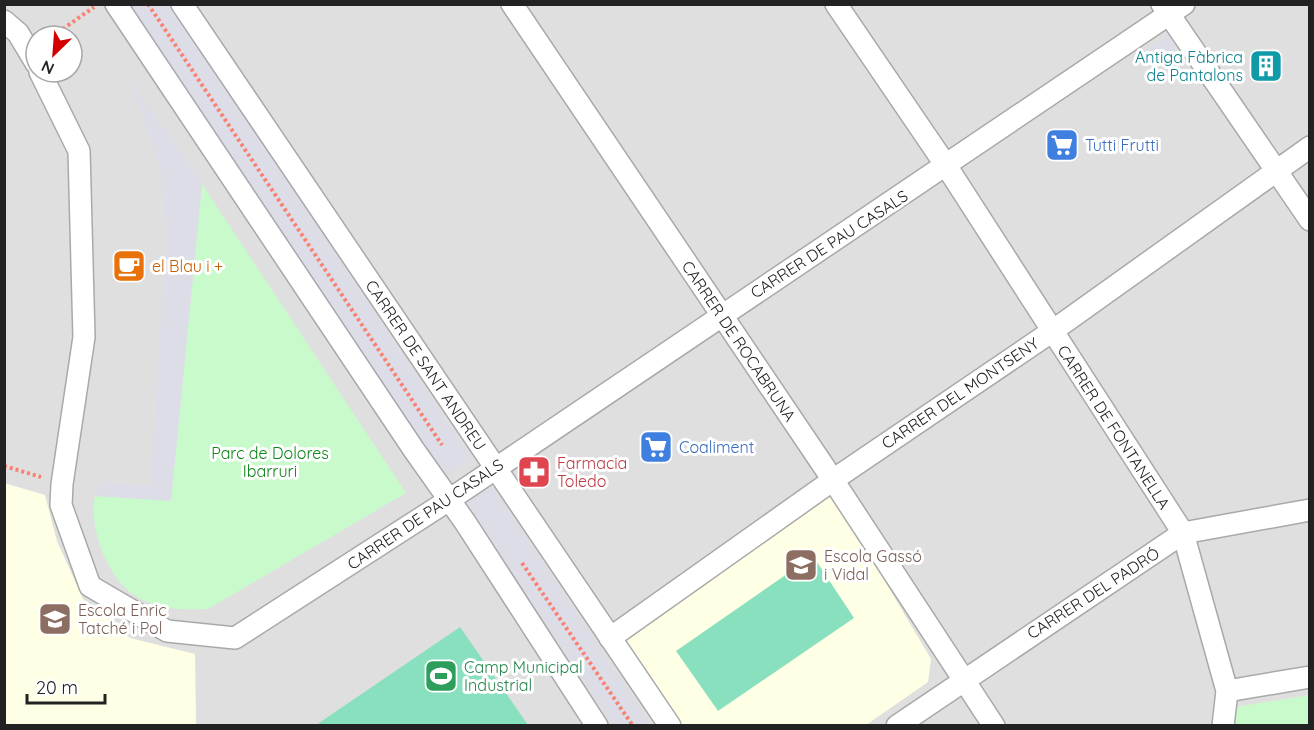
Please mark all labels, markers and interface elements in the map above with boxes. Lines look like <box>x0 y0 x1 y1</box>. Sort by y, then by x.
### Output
north arrow <box>24 24 84 84</box>
place label: Antiga Fàbrica de Pantalons <box>1135 47 1243 85</box>
building icon: Antiga Fàbrica de Pantalons <box>1248 48 1284 84</box>
text: N <box>38 56 57 79</box>
supermarket icon: Tutti Frutti <box>1044 127 1080 163</box>
place label: Tutti Frutti <box>1085 135 1159 155</box>
street label: CARRER DE PAU CASALS <box>746 186 912 302</box>
cafe icon: el Blau i + <box>111 248 147 284</box>
place label: el Blau i + <box>152 256 223 276</box>
street label: CARRER DE ROCABRUNA <box>678 257 800 425</box>
street label: CARRER DE SANT ANDREU <box>361 276 491 454</box>
street label: CARRER DEL MONTSENY <box>878 333 1042 453</box>
street label: CARRER DE FONTANELLA <box>1053 341 1175 513</box>
supermarket icon: Coaliment <box>638 429 674 465</box>
place label: Coaliment <box>679 437 754 457</box>
park label: Parc de Dolores Ibarruri <box>211 443 329 481</box>
place label: Farmacia Toledo <box>557 453 627 491</box>
street label: CARRER DE PAU CASALS <box>343 454 507 574</box>
pharmacy icon: Farmacia Toledo <box>516 454 552 490</box>
street label: CARRER DEL PADRÓ <box>1023 543 1163 643</box>
place label: Escola Gassó i Vidal <box>824 546 922 584</box>
school or university icon: Escola Gassó i Vidal <box>783 547 819 583</box>
place label: Escola Enric Tatché i Pol <box>78 600 167 638</box>
school or university icon: Escola Enric Tatché i Pol <box>37 601 73 637</box>
place label: Camp Municipal Industrial <box>464 657 583 695</box>
sports icon: Camp Municipal Industrial <box>423 658 459 694</box>
scale bar <box>27 667 105 705</box>
text: 20 m <box>36 676 78 699</box>

